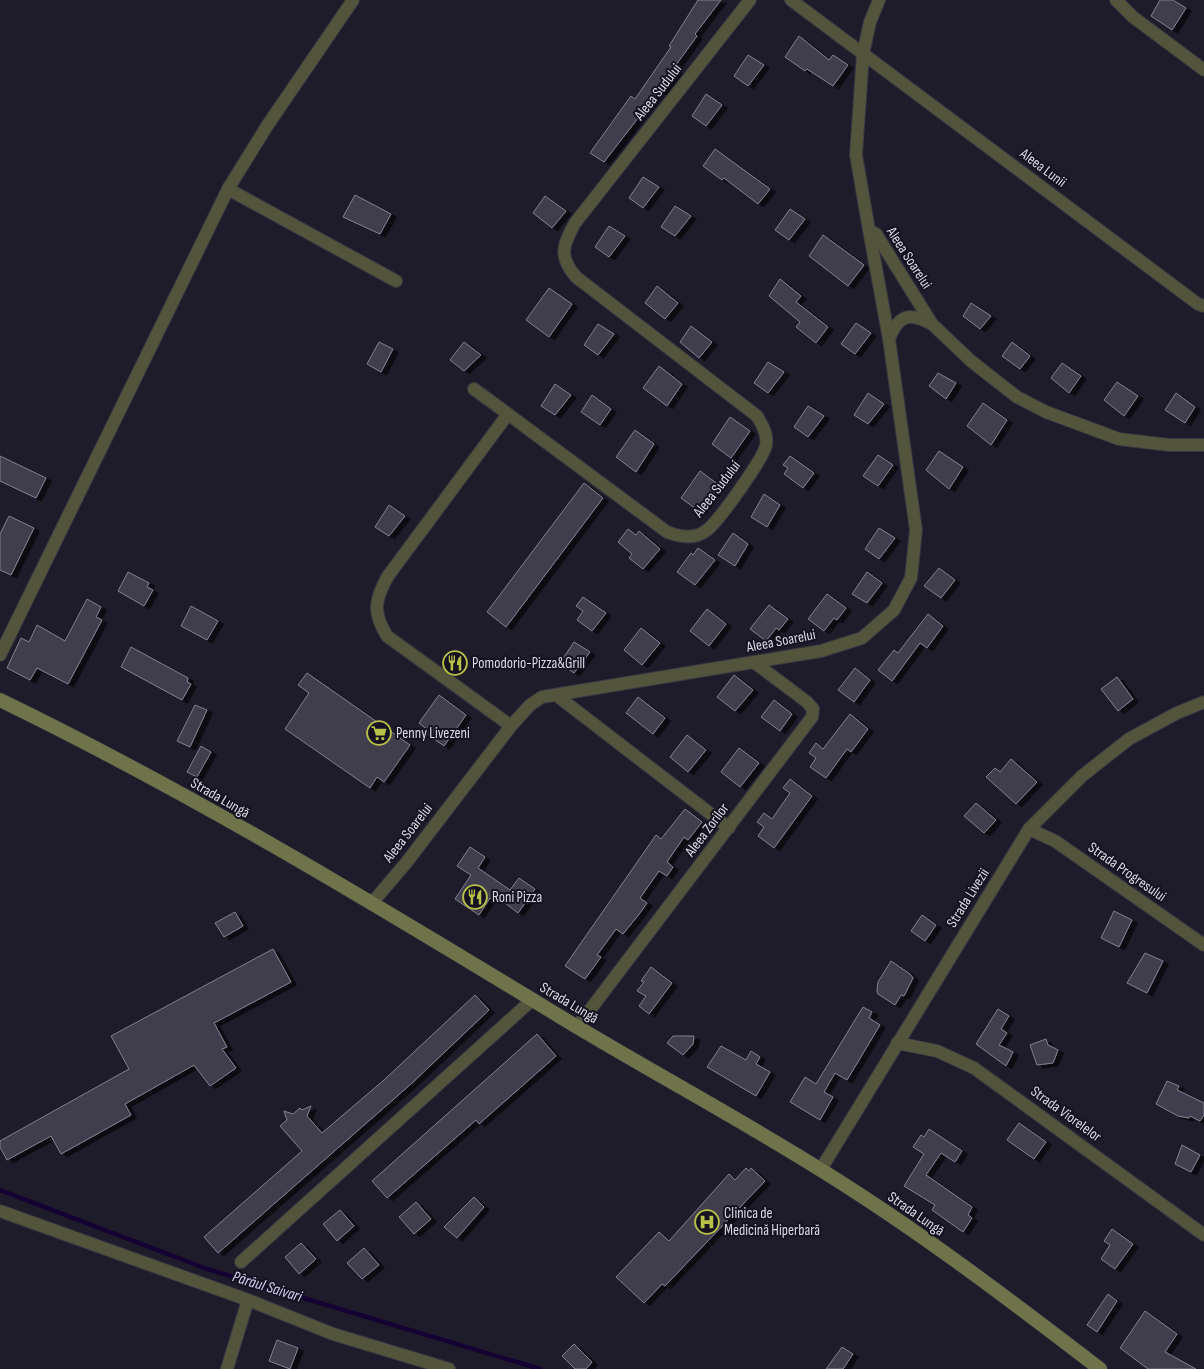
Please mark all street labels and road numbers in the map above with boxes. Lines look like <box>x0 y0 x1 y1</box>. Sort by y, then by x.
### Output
street label: Aleea Sudului <box>629 60 686 125</box>
street label: Aleea Lunii <box>1015 144 1070 192</box>
street label: Aleea Soarelui <box>881 223 936 293</box>
street label: Aleea Sudului <box>688 457 745 522</box>
street label: Aleea Soarelui <box>744 625 817 657</box>
street label: Strada Lungă <box>187 774 253 823</box>
street label: Aleea Soarelui <box>378 799 437 867</box>
street label: Aleea Zorilor <box>680 799 734 861</box>
street label: Strada Progresului <box>1084 838 1170 906</box>
street label: Strada Livezii <box>942 865 994 931</box>
street label: Strada Lungă <box>536 978 602 1028</box>
street label: Strada Viorelelor <box>1027 1082 1106 1147</box>
street label: Strada Lungă <box>884 1188 948 1241</box>

